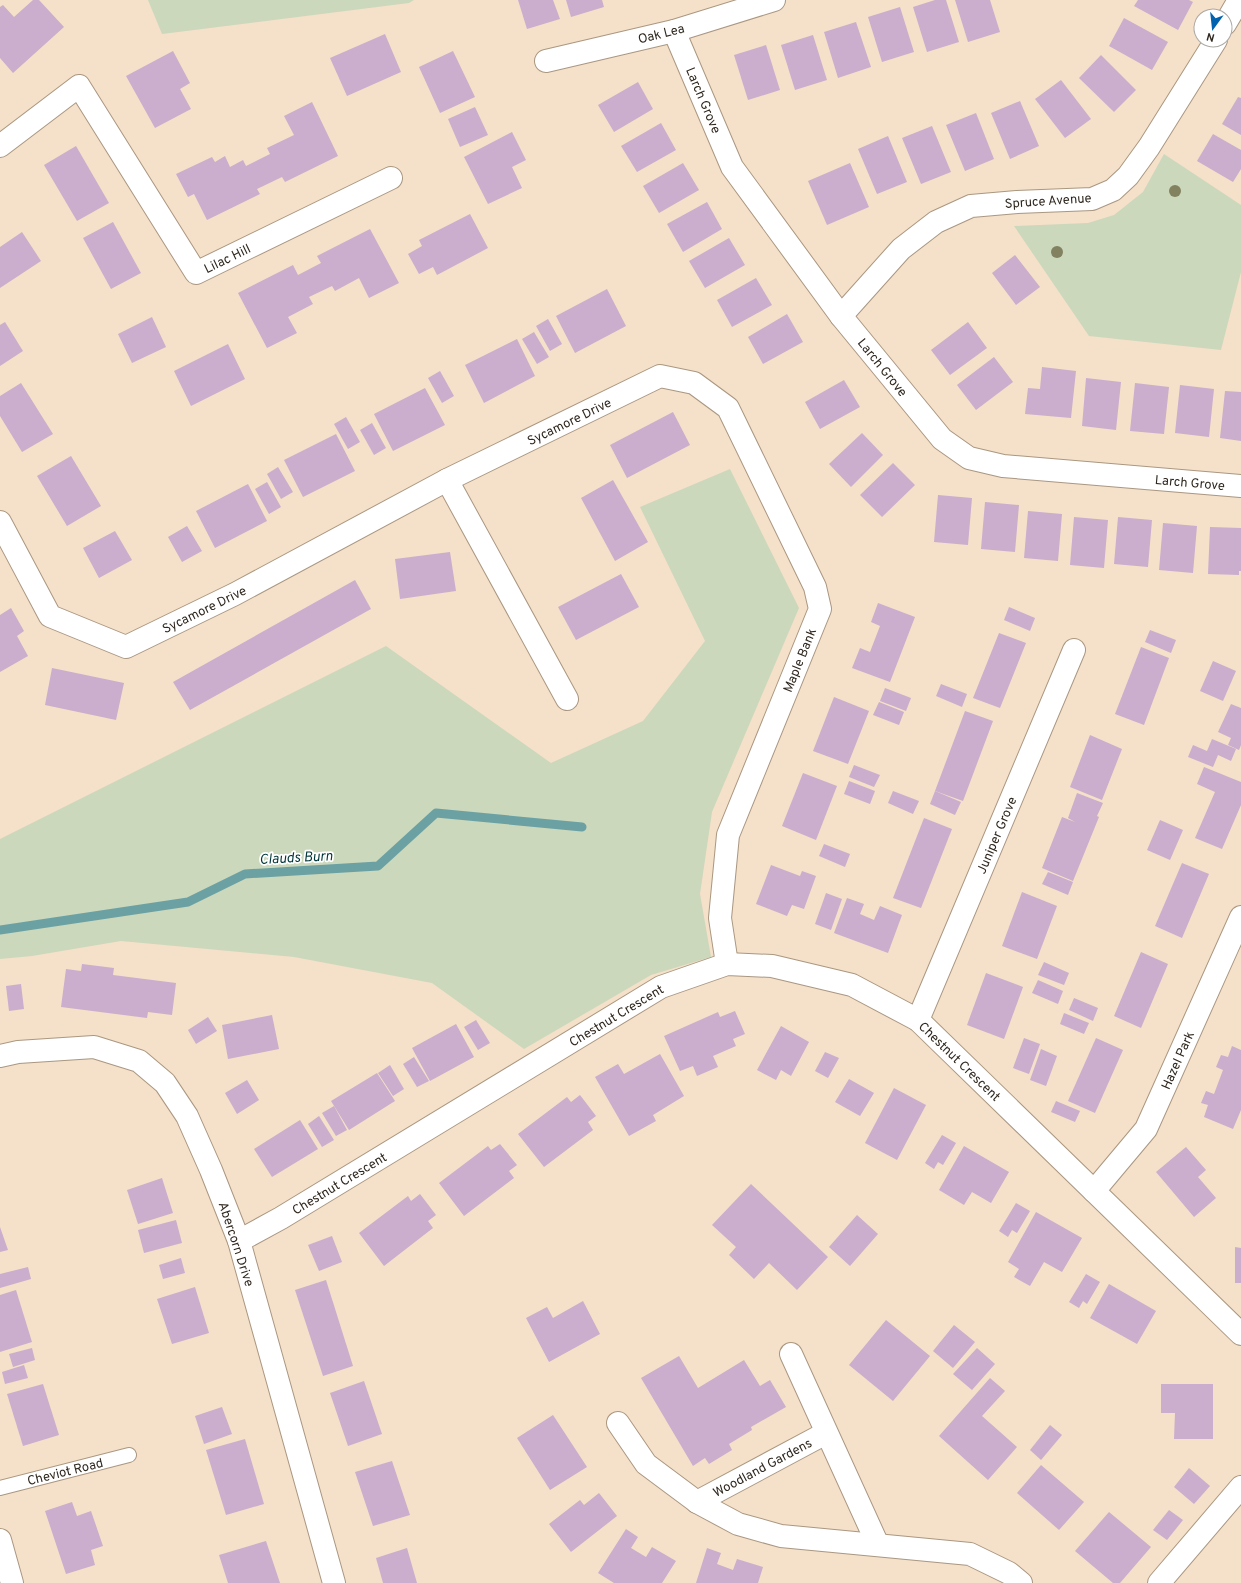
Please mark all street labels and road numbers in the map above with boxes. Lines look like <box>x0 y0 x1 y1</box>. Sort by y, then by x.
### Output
street label: Oak Lea <box>637 21 686 48</box>
street label: Larch Grove <box>681 65 723 136</box>
street label: Spruce Avenue <box>1004 191 1092 213</box>
street label: Lilac Hill <box>202 242 254 278</box>
street label: Larch Grove <box>853 336 910 401</box>
street label: Sycamore Drive <box>525 396 615 450</box>
street label: Larch Grove <box>1154 473 1226 495</box>
street label: Sycamore Drive <box>160 584 250 638</box>
street label: Maple Bank <box>781 626 821 695</box>
street label: Juniper Grove <box>974 795 1021 877</box>
street label: Chestnut Crescent <box>567 982 667 1051</box>
street label: Chestnut Crescent <box>914 1019 1003 1106</box>
street label: Hazel Park <box>1159 1029 1199 1093</box>
street label: Chestnut Crescent <box>290 1150 390 1219</box>
street label: Abercorn Drive <box>214 1200 256 1289</box>
street label: Woodland Gardens <box>711 1436 815 1502</box>
street label: Cheviot Road <box>26 1456 105 1490</box>

